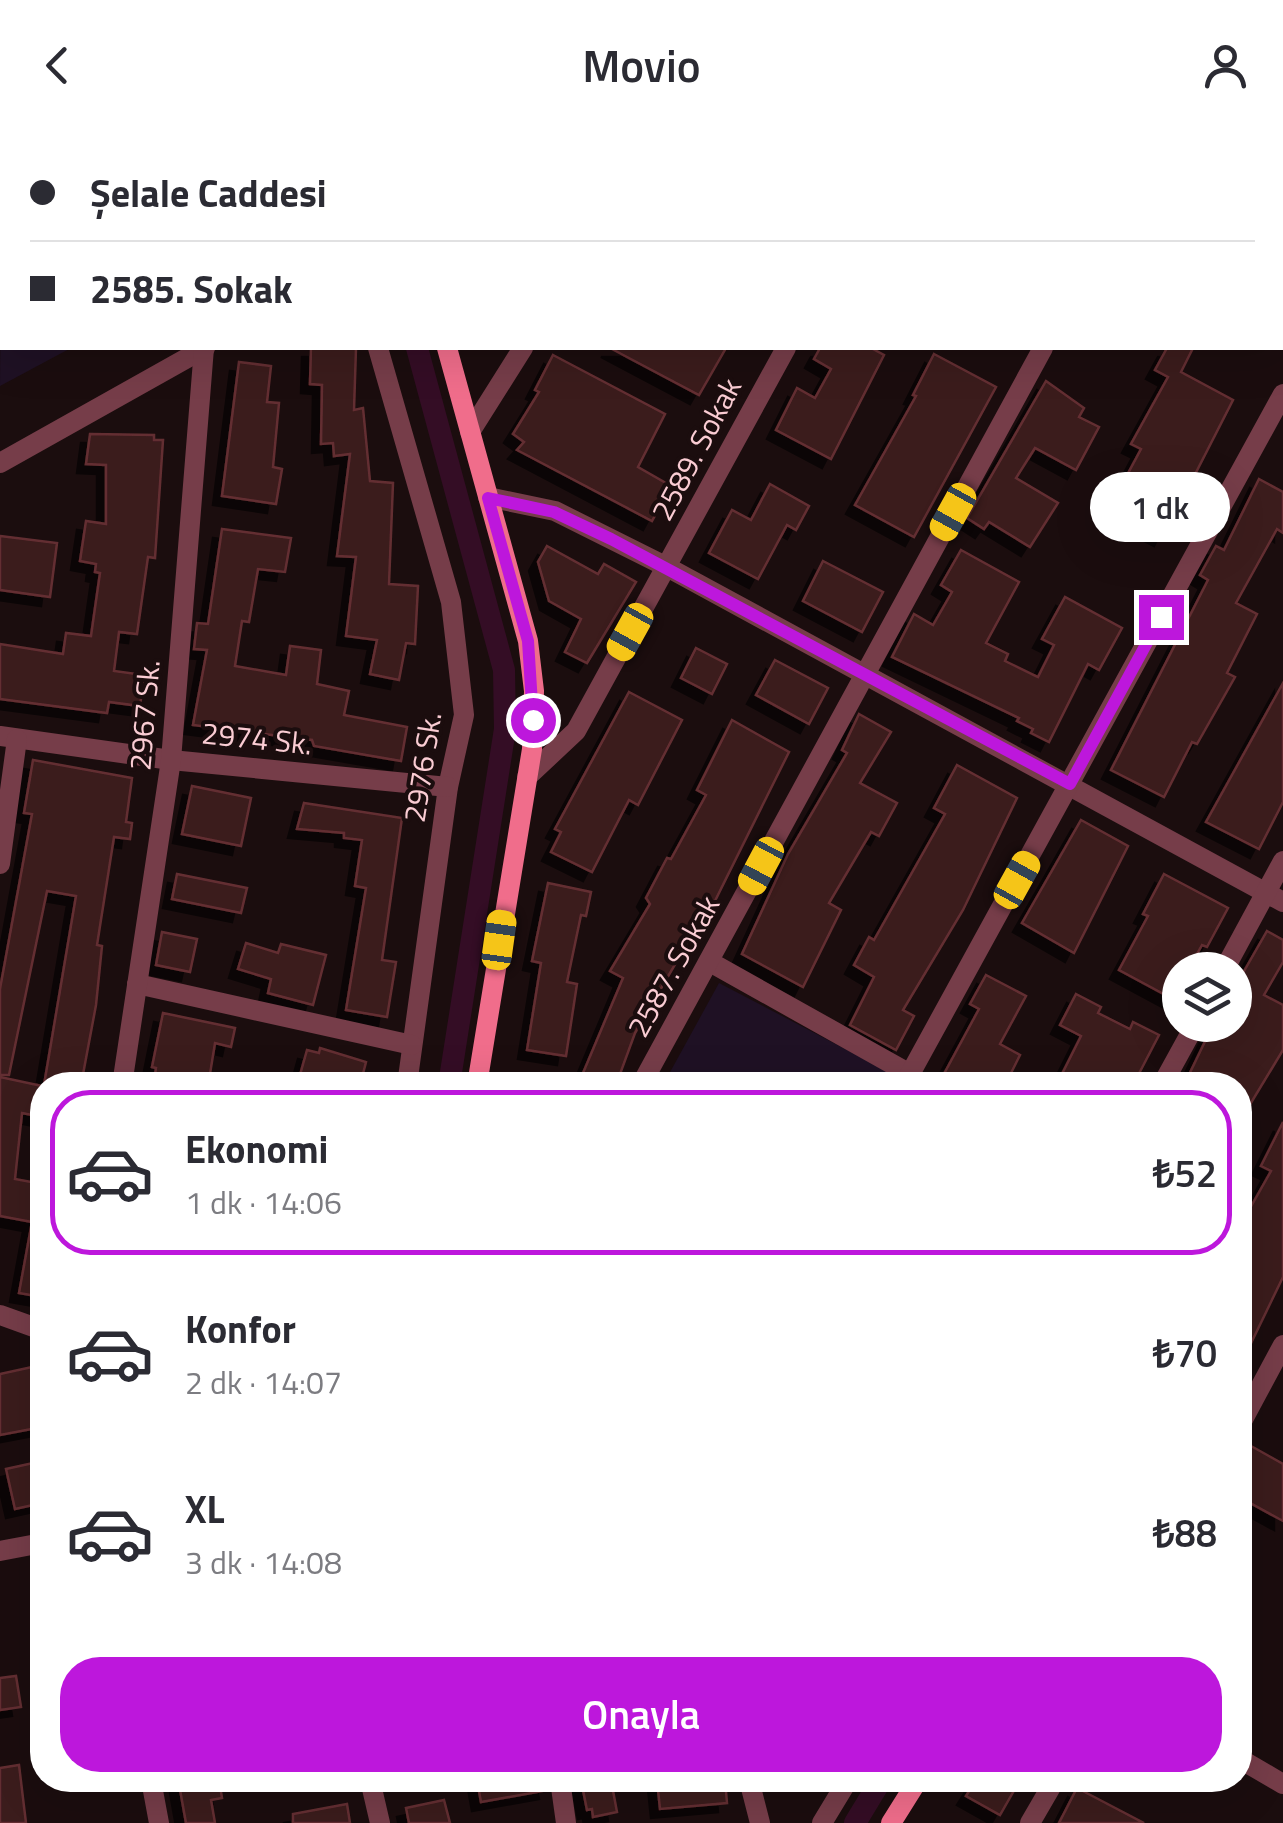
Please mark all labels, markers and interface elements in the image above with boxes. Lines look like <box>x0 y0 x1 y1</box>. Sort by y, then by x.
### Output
text: Movio <box>582 31 701 99</box>
icon: back <box>30 38 85 93</box>
icon: person <box>1198 38 1253 93</box>
text: Şelale Caddesi <box>90 164 327 222</box>
text: 2585. Sokak <box>90 260 293 318</box>
street label: 2589. Sokak <box>639 369 753 529</box>
callout: 1 dk <box>1091 472 1231 542</box>
car <box>925 478 981 546</box>
text: 1 dk <box>1131 483 1189 531</box>
route end <box>1139 595 1184 640</box>
car <box>602 598 658 666</box>
street label: 2967 Sk. <box>116 658 172 772</box>
route start <box>511 698 556 743</box>
street label: 2974 Sk. <box>199 709 315 767</box>
street label: 2976 Sk. <box>391 709 453 825</box>
car <box>734 832 788 900</box>
car <box>989 846 1045 914</box>
street label: 2587. Sokak <box>615 887 731 1045</box>
car <box>480 908 518 972</box>
map controls <box>1162 952 1252 1042</box>
button: layers <box>1162 952 1252 1042</box>
text: Ekonomi <box>185 1120 328 1178</box>
icon: car <box>65 1128 155 1218</box>
text: ₺52 <box>1153 1144 1217 1202</box>
text: 1 dk · 14:06 <box>185 1178 342 1226</box>
text: Konfor <box>185 1300 296 1358</box>
icon: car <box>65 1308 155 1398</box>
text: ₺70 <box>1153 1324 1217 1382</box>
text: 2 dk · 14:07 <box>185 1358 342 1406</box>
text: XL <box>185 1480 225 1538</box>
icon: car <box>65 1488 155 1578</box>
text: ₺88 <box>1153 1504 1217 1562</box>
text: 3 dk · 14:08 <box>185 1538 342 1586</box>
button: Onayla <box>60 1657 1222 1772</box>

